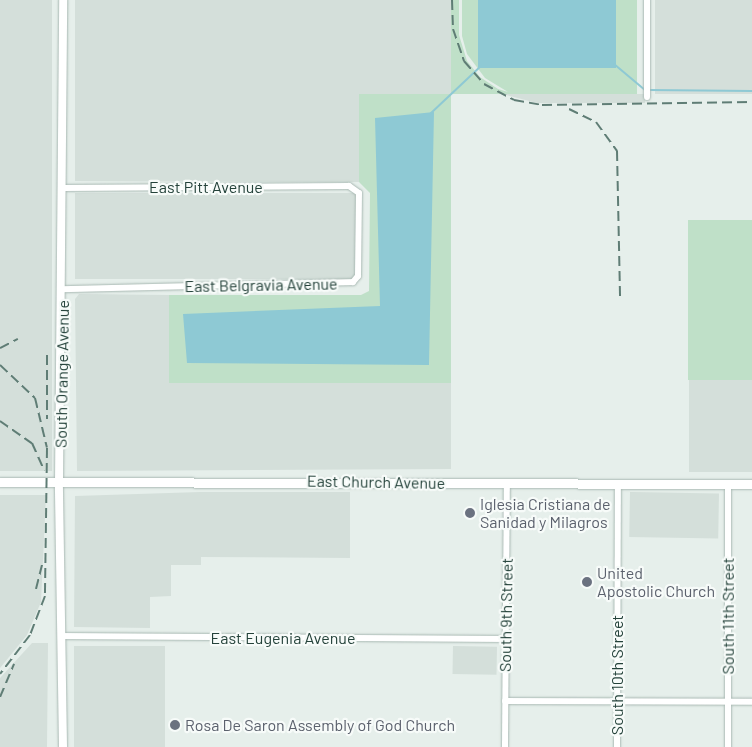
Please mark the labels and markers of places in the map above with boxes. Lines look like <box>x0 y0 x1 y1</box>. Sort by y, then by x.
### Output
place label: Iglesia Cristiana de Sanidad y Milagros <box>480 494 611 532</box>
marker: Iglesia Cristiana de Sanidad y Milagros <box>464 507 476 519</box>
place label: United Apostolic Church <box>597 563 715 601</box>
marker: United Apostolic Church <box>581 576 593 588</box>
place label: Rosa De Saron Assembly of God Church <box>185 715 455 735</box>
marker: Rosa De Saron Assembly of God Church <box>169 719 181 731</box>

